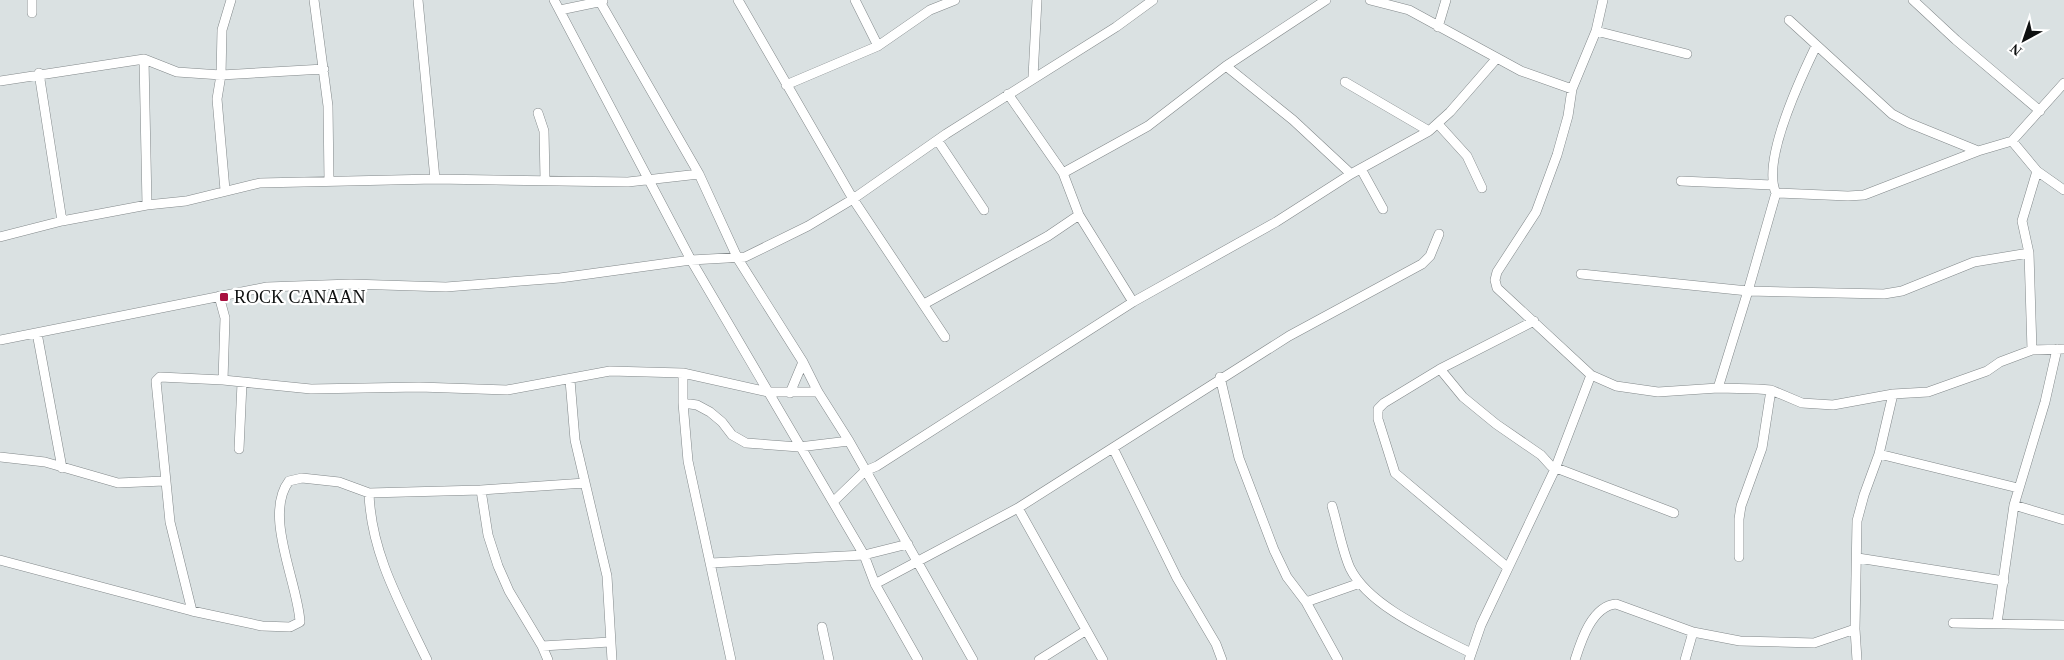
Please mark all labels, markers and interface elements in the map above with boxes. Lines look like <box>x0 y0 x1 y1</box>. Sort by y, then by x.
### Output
north arrow <box>1999 15 2049 65</box>
text: N <box>2007 41 2025 59</box>
place label: ROCK CANAAN <box>234 287 366 307</box>
marker: ROCK CANAAN <box>218 291 230 303</box>

